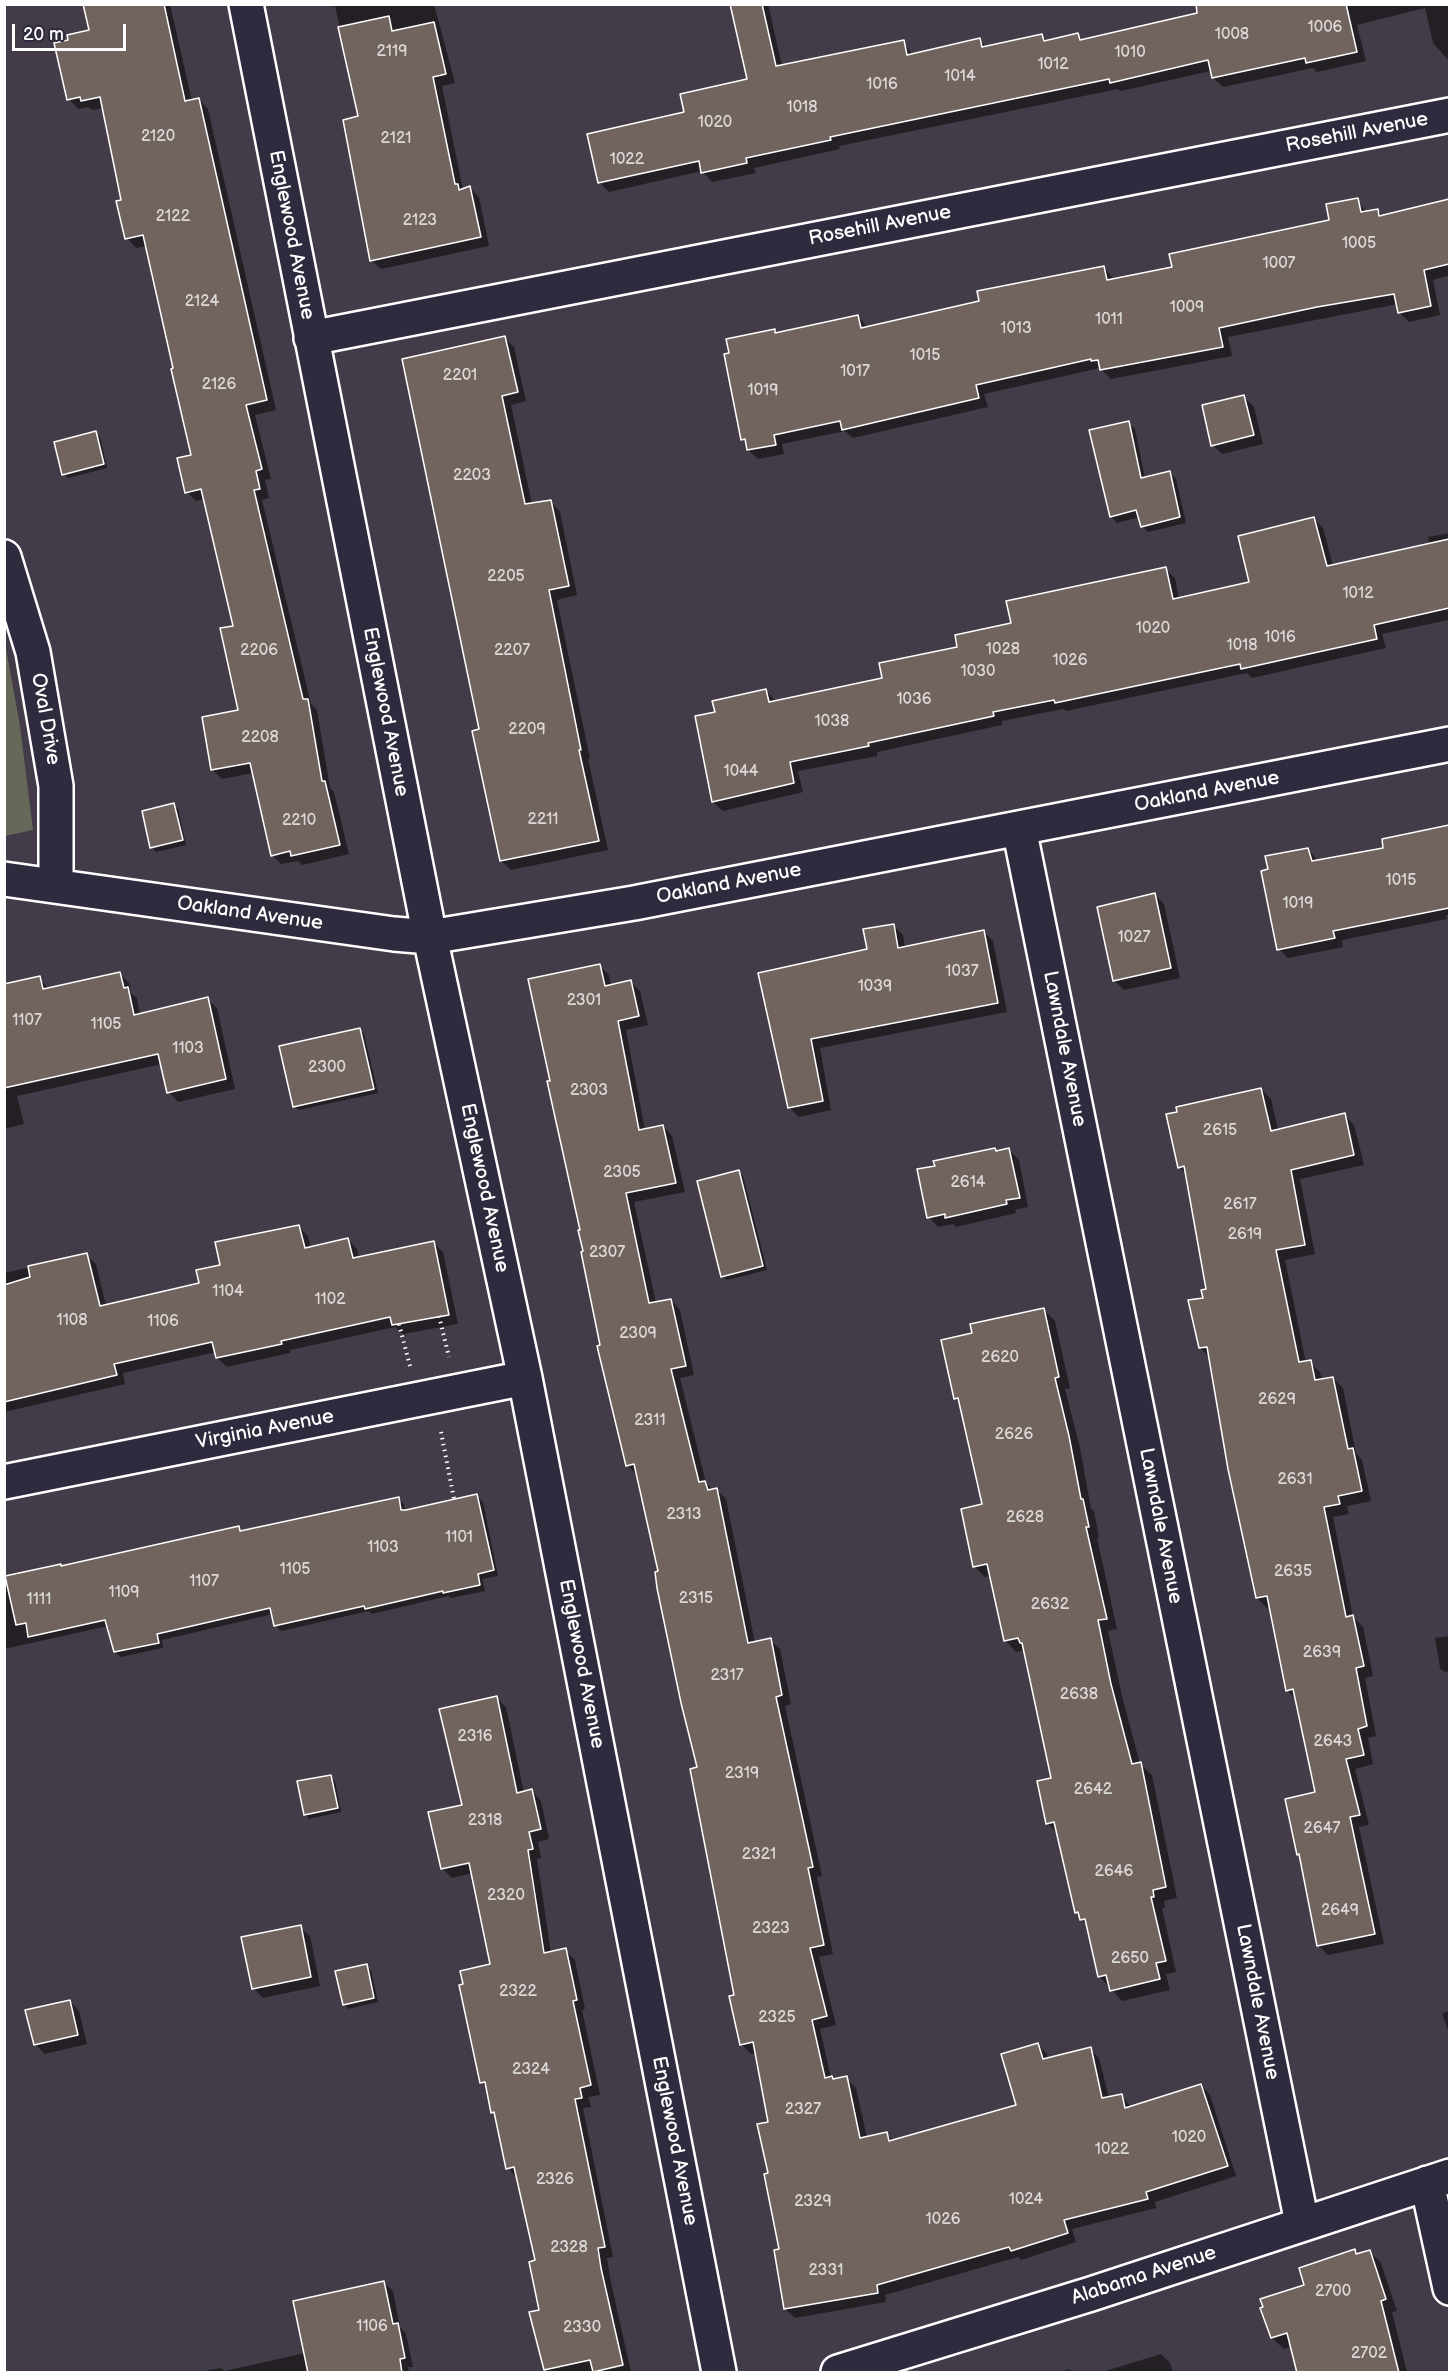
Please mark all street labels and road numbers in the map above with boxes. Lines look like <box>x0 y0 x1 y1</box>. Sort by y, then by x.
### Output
street label: Rosehill Avenue <box>1284 107 1430 159</box>
street label: Englewood Avenue <box>263 148 319 322</box>
street label: Rosehill Avenue <box>807 200 953 252</box>
street label: Englewood Avenue <box>357 625 413 799</box>
street label: Oval Drive <box>25 671 65 767</box>
street label: Oakland Avenue <box>1133 766 1281 818</box>
street label: Oakland Avenue <box>655 858 803 910</box>
street label: Oakland Avenue <box>176 892 324 936</box>
street label: Lawndale Avenue <box>1037 969 1091 1129</box>
street label: Englewood Avenue <box>454 1101 514 1275</box>
street label: Virginia Avenue <box>194 1405 336 1455</box>
street label: Lawndale Avenue <box>1133 1446 1187 1606</box>
street label: Englewood Avenue <box>553 1577 609 1751</box>
street label: Lawndale Avenue <box>1230 1922 1284 2082</box>
street label: Englewood Avenue <box>646 2054 702 2228</box>
street label: Alabama Avenue <box>1069 2241 1219 2311</box>

